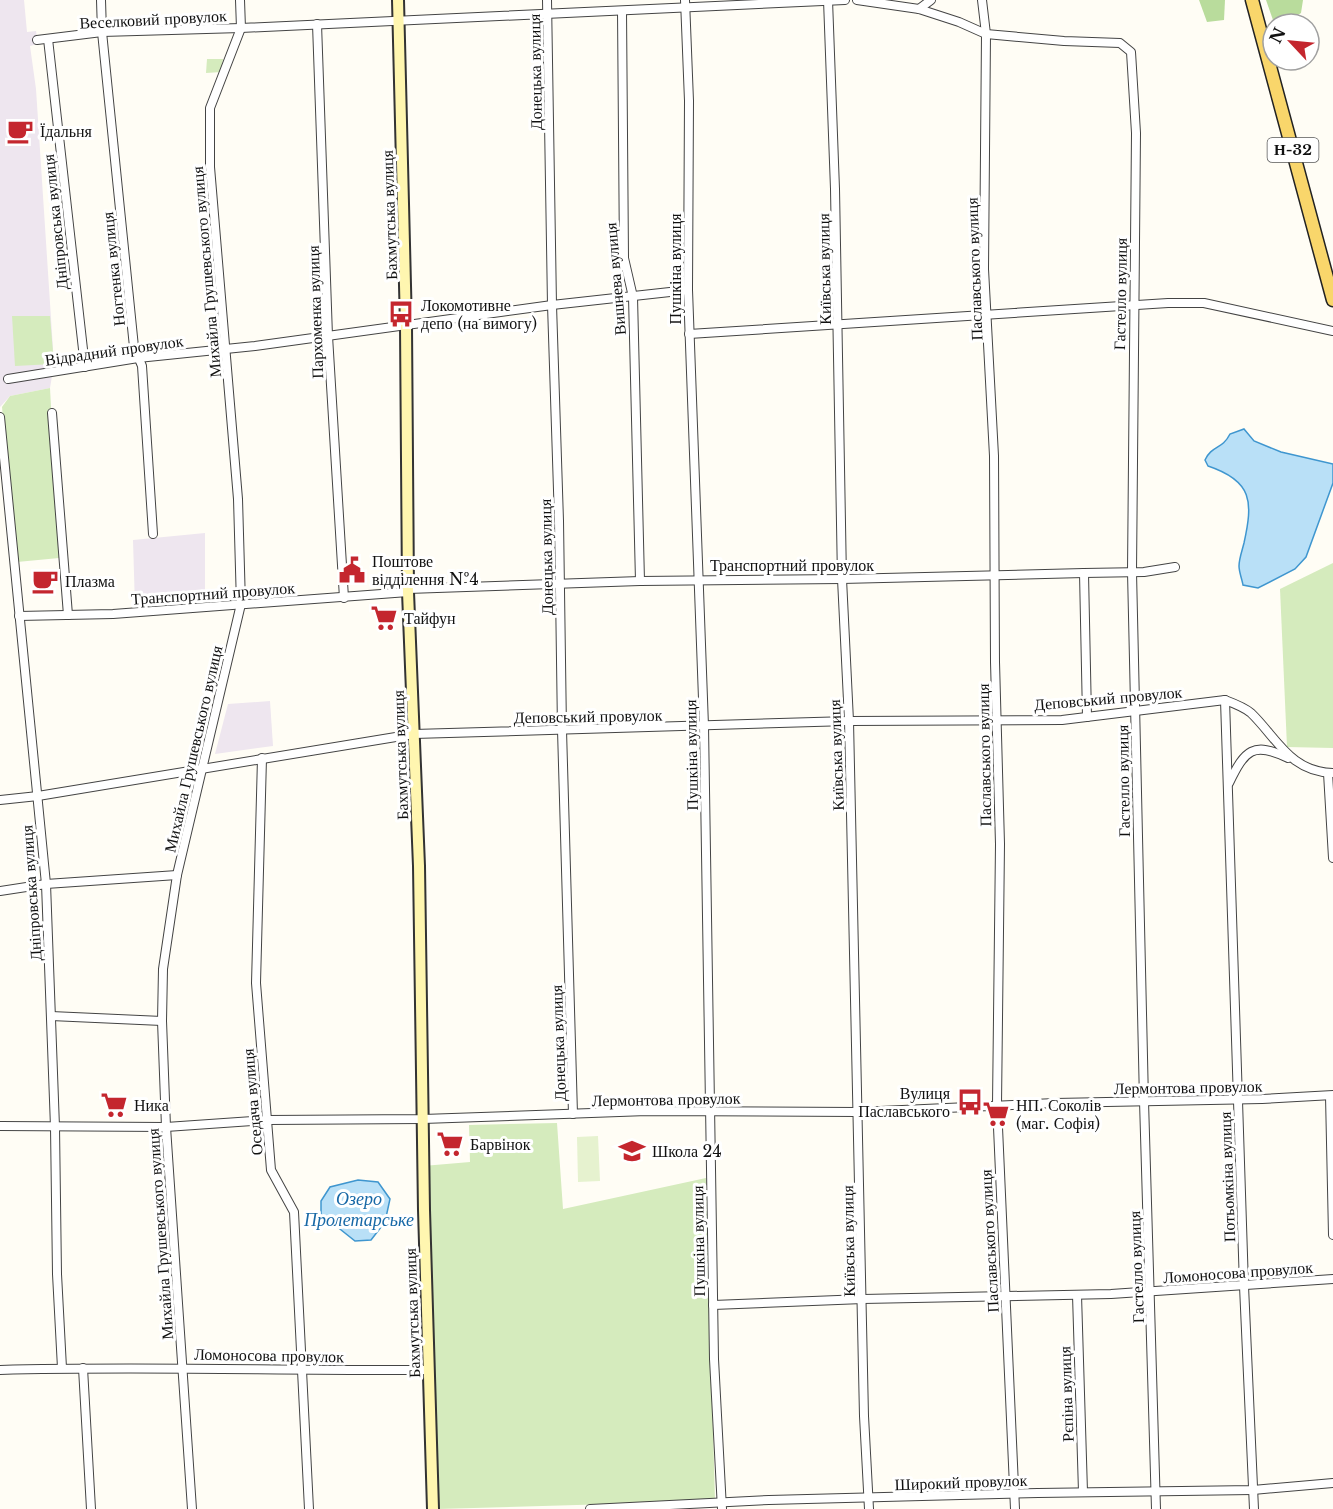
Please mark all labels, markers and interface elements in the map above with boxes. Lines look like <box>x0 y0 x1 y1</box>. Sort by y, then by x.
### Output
street label: Веселковий провулок <box>79 5 227 33</box>
north arrow <box>1261 12 1321 72</box>
street label: Донецька вулиця <box>524 13 546 130</box>
text: N <box>1265 24 1290 47</box>
cafe icon: Їдальня <box>5 116 35 146</box>
place label: Їдальня <box>40 121 93 141</box>
road number: Н-32 <box>1268 138 1318 162</box>
street label: Бахмутська вулиця <box>377 149 401 280</box>
street label: Дніпровська вулиця <box>38 153 72 291</box>
street label: Михайла Грушевського вулиця <box>187 165 225 378</box>
street label: Паславського вулиця <box>961 196 986 341</box>
street label: Ногтенка вулиця <box>97 210 129 327</box>
street label: Київська вулиця <box>813 212 835 325</box>
street label: Пушкіна вулиця <box>665 213 685 325</box>
street label: Вишнева вулиця <box>600 221 630 336</box>
street label: Гастелло вулиця <box>1109 237 1131 350</box>
street label: Пархоменка вулиця <box>303 244 327 379</box>
place label: Локомотивне депо (на вимогу) <box>421 295 537 333</box>
bus stop icon: Локомотивне депо (на вимогу) <box>386 299 416 329</box>
street label: Відрадний провулок <box>44 330 185 370</box>
street label: Донецька вулиця <box>535 498 557 615</box>
place label: Поштове відділення №4 <box>372 551 479 589</box>
public building icon: Поштове відділення №4 <box>337 555 367 585</box>
street label: Транспортний провулок <box>710 555 874 575</box>
cafe icon: Плазма <box>30 566 60 596</box>
place label: Плазма <box>65 571 115 591</box>
street label: Транспортний провулок <box>130 577 296 609</box>
supermarket icon: Тайфун <box>369 603 399 633</box>
place label: Тайфун <box>404 608 456 628</box>
street label: Михайла Грушевського вулиця <box>159 643 227 854</box>
street label: Деповський провулок <box>1033 682 1183 714</box>
street label: Паславського вулиця <box>973 683 995 827</box>
street label: Бахмутська вулиця <box>388 689 412 820</box>
street label: Київська вулиця <box>824 698 848 811</box>
street label: Пушкіна вулиця <box>680 699 702 811</box>
street label: Деповський провулок <box>513 705 663 727</box>
street label: Гастелло вулиця <box>1112 724 1134 837</box>
street label: Дніпровська вулиця <box>16 824 46 962</box>
street label: Донецька вулиця <box>546 984 570 1102</box>
street label: Оседача вулиця <box>237 1047 267 1156</box>
street label: Лермонтова провулок <box>1113 1076 1263 1098</box>
place label: Вулиця Паславського <box>858 1083 951 1121</box>
bus stop icon: Вулиця Паславського <box>955 1087 985 1117</box>
street label: Лермонтова провулок <box>591 1088 741 1110</box>
supermarket icon: Ника <box>99 1090 129 1120</box>
place label: Ника <box>134 1095 169 1115</box>
place label: НП. Соколів (маг. Софія) <box>1016 1095 1102 1133</box>
supermarket icon: НП. Соколів (маг. Софія) <box>981 1099 1011 1129</box>
street label: Потьомкіна вулиця <box>1215 1111 1239 1243</box>
street label: Михайла Грушевського вулиця <box>143 1127 177 1340</box>
supermarket icon: Барвінок <box>435 1129 465 1159</box>
place label: Барвінок <box>470 1134 531 1154</box>
school or university icon: Школа 24 <box>617 1136 647 1166</box>
place label: Школа 24 <box>652 1141 722 1161</box>
street label: Паславського вулиця <box>975 1168 1003 1313</box>
street label: Київська вулиця <box>837 1184 859 1297</box>
street label: Пушкіна вулиця <box>687 1185 709 1297</box>
water label: Озеро Пролетарське <box>303 1188 414 1231</box>
street label: Гастелло вулиця <box>1124 1210 1148 1324</box>
street label: Бахмутська вулиця <box>400 1247 424 1378</box>
street label: Ломоносова провулок <box>1162 1257 1314 1287</box>
street label: Ломоносова провулок <box>194 1344 344 1366</box>
street label: Рєпіна вулиця <box>1054 1345 1078 1442</box>
street label: Широкий провулок <box>894 1470 1028 1494</box>

